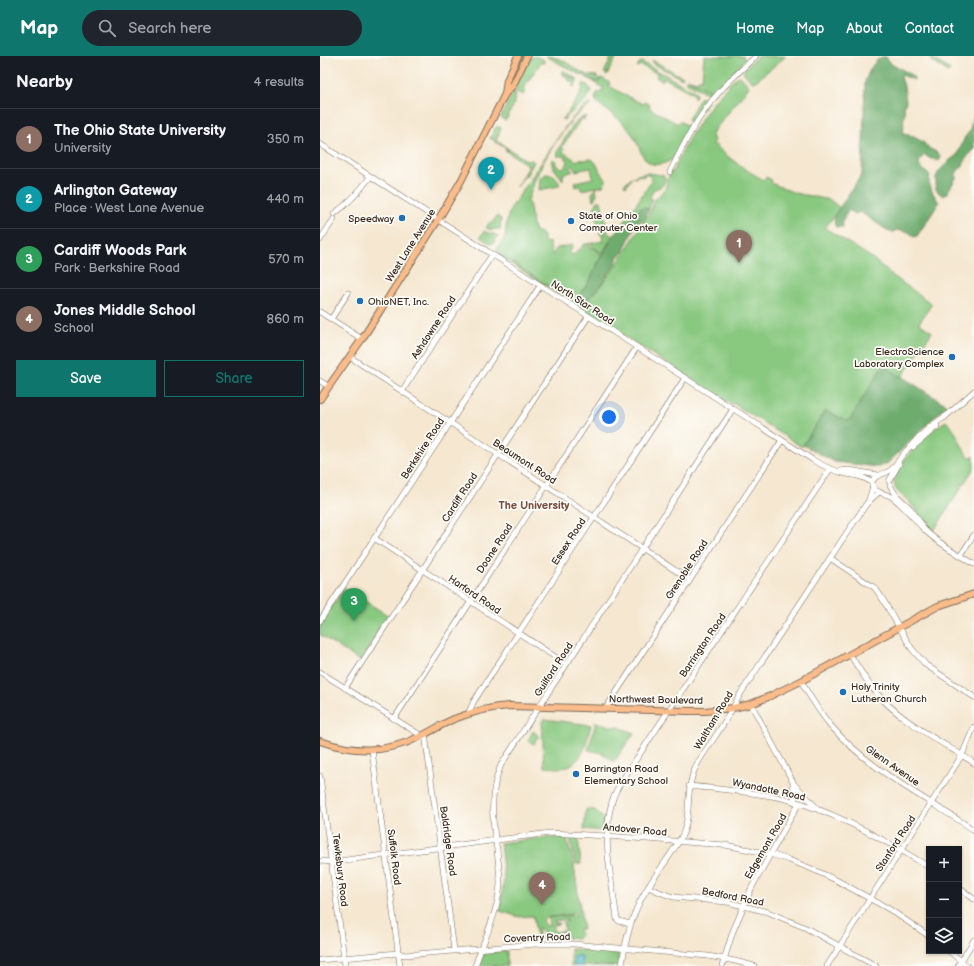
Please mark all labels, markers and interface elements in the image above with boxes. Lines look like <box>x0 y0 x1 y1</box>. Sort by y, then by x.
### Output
search box <box>82 10 362 46</box>
text: Map <box>20 17 58 40</box>
icon: search <box>96 17 118 39</box>
text: Search here <box>128 19 211 38</box>
text: Home <box>736 20 774 37</box>
text: Map <box>796 20 824 37</box>
text: About <box>846 20 883 37</box>
text: Contact <box>905 20 954 37</box>
text: Nearby <box>16 72 73 92</box>
text: 4 results <box>254 74 304 90</box>
text: The Ohio State University <box>54 121 226 140</box>
text: 1 <box>26 131 32 147</box>
text: 350 m <box>267 131 304 147</box>
text: University <box>54 140 111 156</box>
pin: 2 <box>478 157 504 190</box>
text: Arlington Gateway <box>54 181 177 200</box>
text: 2 <box>25 191 33 207</box>
text: 440 m <box>266 191 304 207</box>
text: Place · West Lane Avenue <box>54 200 204 216</box>
street label: West Lane Avenue <box>383 207 438 284</box>
place label: State of Ohio Computer Center <box>579 210 658 234</box>
place label: Speedway <box>348 213 394 225</box>
marker: Speedway <box>397 213 407 223</box>
marker: State of Ohio Computer Center <box>566 216 576 226</box>
pin: 1 <box>726 230 752 263</box>
text: Cardiff Woods Park <box>54 241 187 260</box>
text: 3 <box>25 251 33 267</box>
text: 570 m <box>268 251 304 267</box>
text: Park · Berkshire Road <box>54 260 180 276</box>
street label: North Star Road <box>549 278 617 328</box>
street label: Ashdowne Road <box>409 294 459 361</box>
marker: OhioNET, Inc. <box>355 296 365 306</box>
place label: OhioNET, Inc. <box>368 296 429 308</box>
text: Jones Middle School <box>54 301 195 320</box>
text: 4 <box>25 311 33 327</box>
text: 860 m <box>267 311 304 327</box>
text: School <box>54 320 94 336</box>
place label: ElectroScience Laboratory Complex <box>854 346 944 370</box>
marker: ElectroScience Laboratory Complex <box>947 352 957 362</box>
button: Save <box>16 360 156 397</box>
button: Share <box>164 360 304 397</box>
your location <box>599 407 619 427</box>
street label: Berkshire Road <box>399 416 447 481</box>
street label: Beaumont Road <box>490 437 559 487</box>
street label: Cardiff Road <box>439 470 480 525</box>
district label: The University <box>499 499 569 512</box>
street label: Essex Road <box>549 515 589 567</box>
street label: Doone Road <box>474 521 516 576</box>
street label: Grenoble Road <box>663 537 711 602</box>
street label: Harford Road <box>446 573 503 617</box>
pin: 3 <box>341 588 367 621</box>
street label: Barrington Road <box>677 611 729 680</box>
street label: Guilford Road <box>532 640 576 699</box>
place label: Holy Trinity Lutheran Church <box>851 681 927 705</box>
marker: Holy Trinity Lutheran Church <box>838 687 848 697</box>
street label: Waltham Road <box>692 689 736 752</box>
street label: Northwest Boulevard <box>609 693 703 707</box>
street label: Glenn Avenue <box>863 743 922 789</box>
place label: Barrington Road Elementary School <box>584 763 668 787</box>
marker: Barrington Road Elementary School <box>571 769 581 779</box>
street label: Wyandotte Road <box>731 776 807 804</box>
street label: Baldridge Road <box>437 805 459 877</box>
street label: Edgemont Road <box>742 811 790 881</box>
street label: Stanford Road <box>873 813 919 874</box>
street label: Andover Road <box>602 821 668 839</box>
street label: Suffolk Road <box>385 828 403 886</box>
street label: Tewksbury Road <box>330 833 350 908</box>
map controls <box>926 846 962 954</box>
button: + <box>926 846 962 882</box>
pin: 4 <box>529 872 555 905</box>
button: − <box>926 882 962 918</box>
street label: Bedford Road <box>701 885 765 909</box>
button: layers <box>926 918 962 954</box>
street label: Coventry Road <box>503 931 571 945</box>

